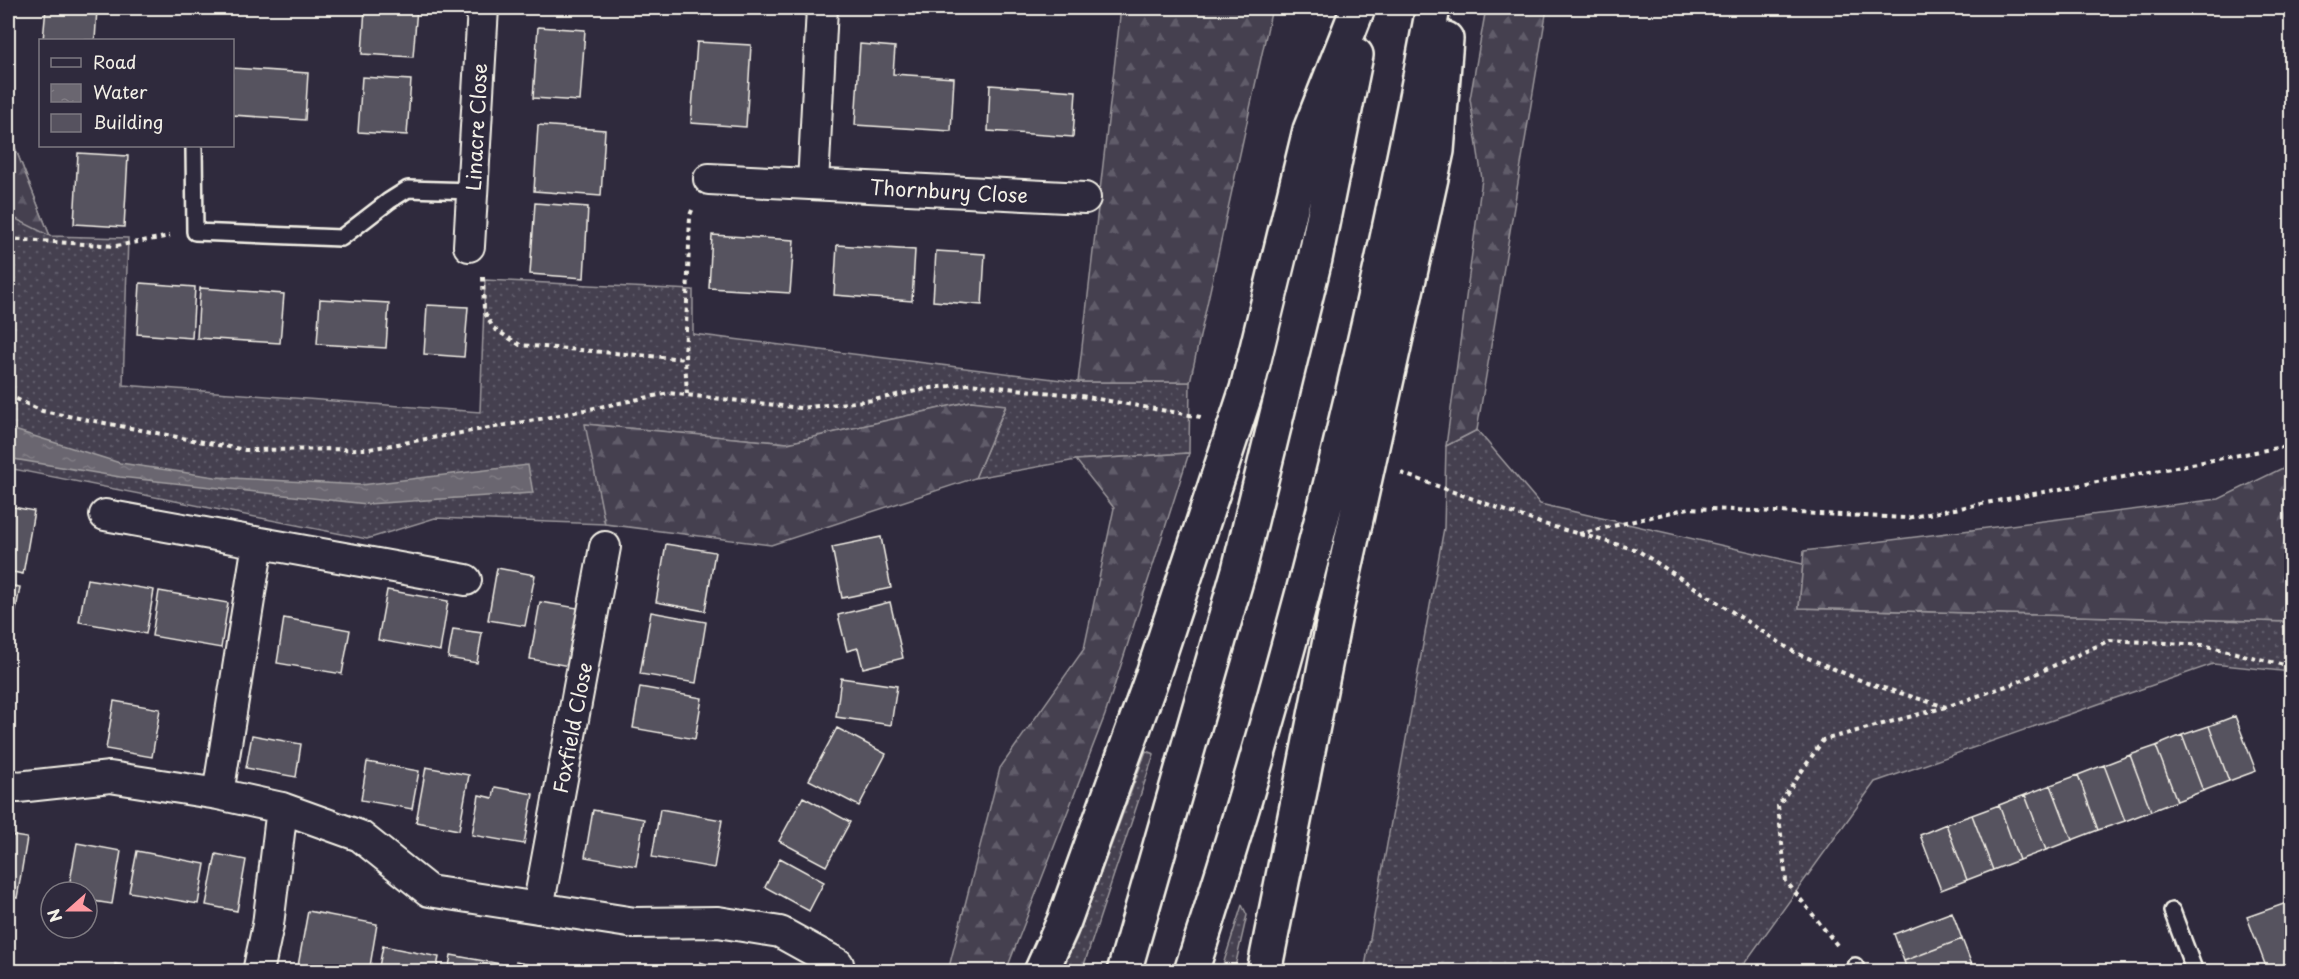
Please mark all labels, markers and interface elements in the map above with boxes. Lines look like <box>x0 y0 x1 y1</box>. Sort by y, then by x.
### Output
legend <box>39 39 234 147</box>
text: Road <box>93 48 137 75</box>
street label: Linacre Close <box>458 62 494 192</box>
text: Water <box>93 78 148 105</box>
text: Building <box>93 108 163 135</box>
street label: Thornbury Close <box>869 172 1029 210</box>
street label: Foxfield Close <box>545 660 599 796</box>
north arrow <box>39 880 99 940</box>
text: N <box>41 906 68 926</box>

